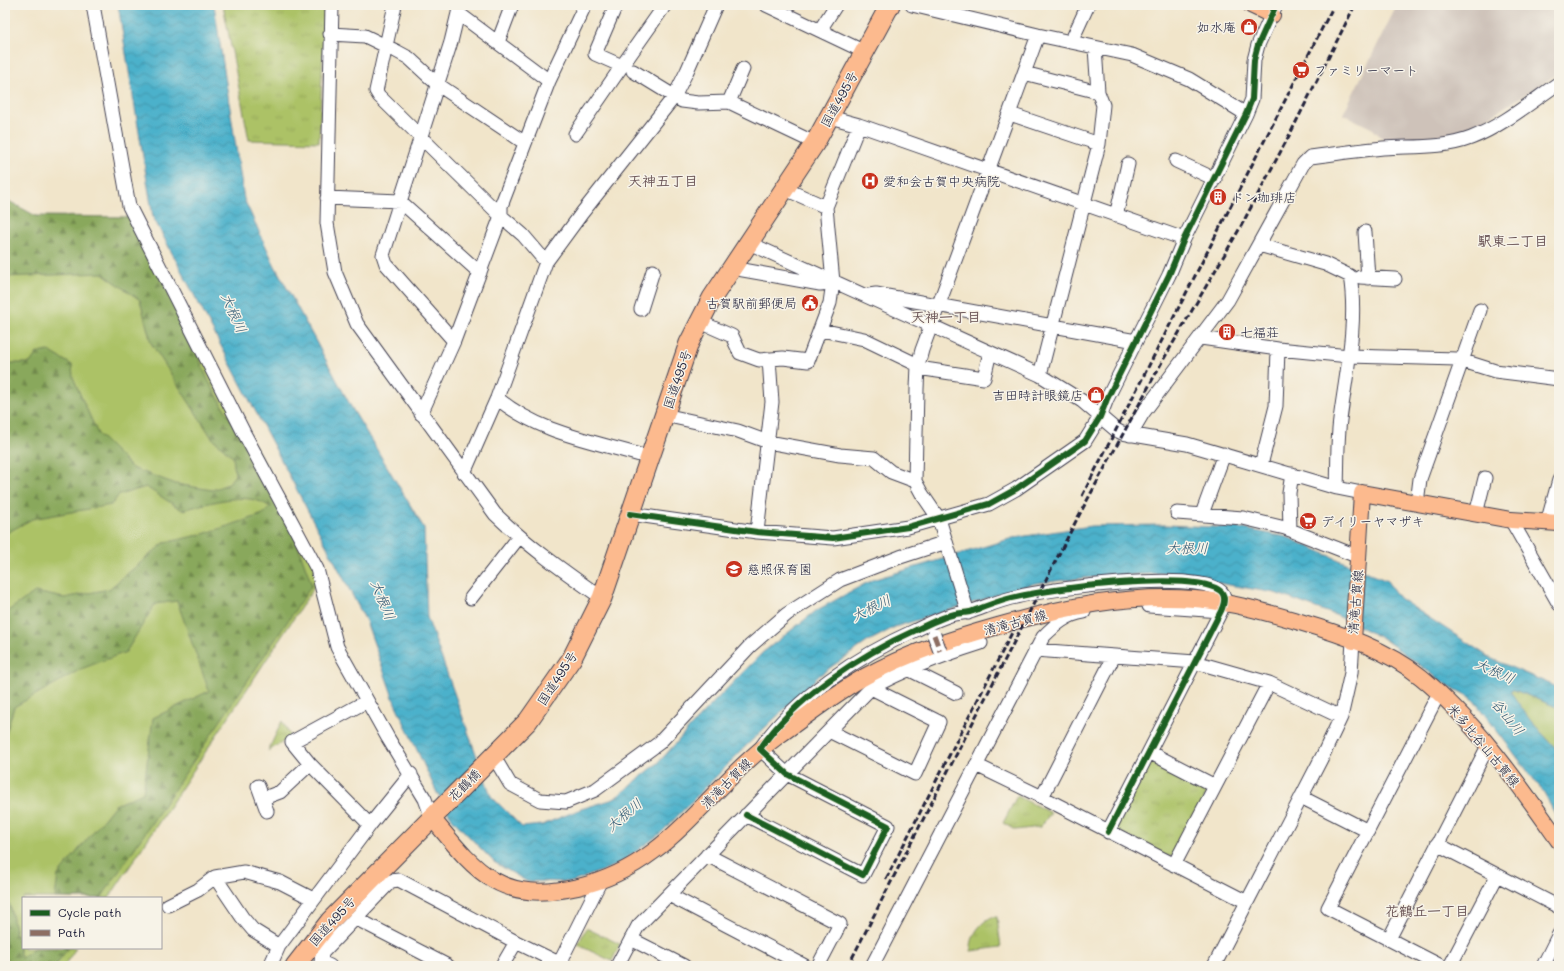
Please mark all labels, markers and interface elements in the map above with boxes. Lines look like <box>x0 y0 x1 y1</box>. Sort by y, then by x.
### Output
shop icon: 如水庵 <box>1239 17 1259 37</box>
place label: 如水庵 <box>1197 18 1236 35</box>
supermarket icon: ファミリーマート <box>1291 60 1311 80</box>
place label: ファミリーマート <box>1314 61 1418 78</box>
street label: 国道495号 <box>816 68 861 130</box>
district label: 天神五丁目 <box>628 171 698 190</box>
hospital icon: 愛和会古賀中央病院 <box>860 171 880 191</box>
place label: 愛和会古賀中央病院 <box>883 172 1000 189</box>
building icon: ドン珈琲店 <box>1208 187 1228 207</box>
place label: ドン珈琲店 <box>1231 188 1296 205</box>
district label: 駅東二丁目 <box>1478 231 1548 250</box>
water label: 大根川 <box>217 290 252 336</box>
public building icon: 古賀駅前郵便局 <box>800 293 820 313</box>
place label: 古賀駅前郵便局 <box>706 294 797 311</box>
district label: 天神一丁目 <box>911 307 981 326</box>
building icon: 七福荘 <box>1217 322 1237 342</box>
place label: 七福荘 <box>1240 323 1279 340</box>
street label: 国道495号 <box>658 347 695 411</box>
shop icon: 吉田時計眼鏡店 <box>1086 385 1106 405</box>
place label: 吉田時計眼鏡店 <box>992 386 1083 403</box>
supermarket icon: デイリーヤマザキ <box>1298 511 1318 531</box>
place label: デイリーヤマザキ <box>1321 512 1424 529</box>
water label: 大根川 <box>1166 538 1208 557</box>
school or university icon: 慈照保育園 <box>724 559 744 579</box>
place label: 慈照保育園 <box>747 560 812 577</box>
street label: 清滝古賀線 <box>1343 568 1366 635</box>
water label: 大根川 <box>367 577 400 623</box>
water label: 大根川 <box>848 590 894 625</box>
street label: 清滝古賀線 <box>981 605 1049 638</box>
street label: 国道495号 <box>533 647 581 708</box>
water label: 大根川 <box>1472 653 1518 688</box>
water label: 谷山川 <box>1488 694 1529 739</box>
street label: 米多比谷山古賀線 <box>1444 699 1525 791</box>
street label: 清滝古賀線 <box>697 753 755 812</box>
street label: 花鶴橋 <box>444 765 483 804</box>
water label: 大根川 <box>601 794 646 835</box>
street label: 国道495号 <box>305 892 359 949</box>
legend <box>22 897 162 949</box>
district label: 花鶴丘一丁目 <box>1385 901 1469 920</box>
text: Cycle path <box>58 904 121 920</box>
text: Path <box>58 924 85 940</box>

